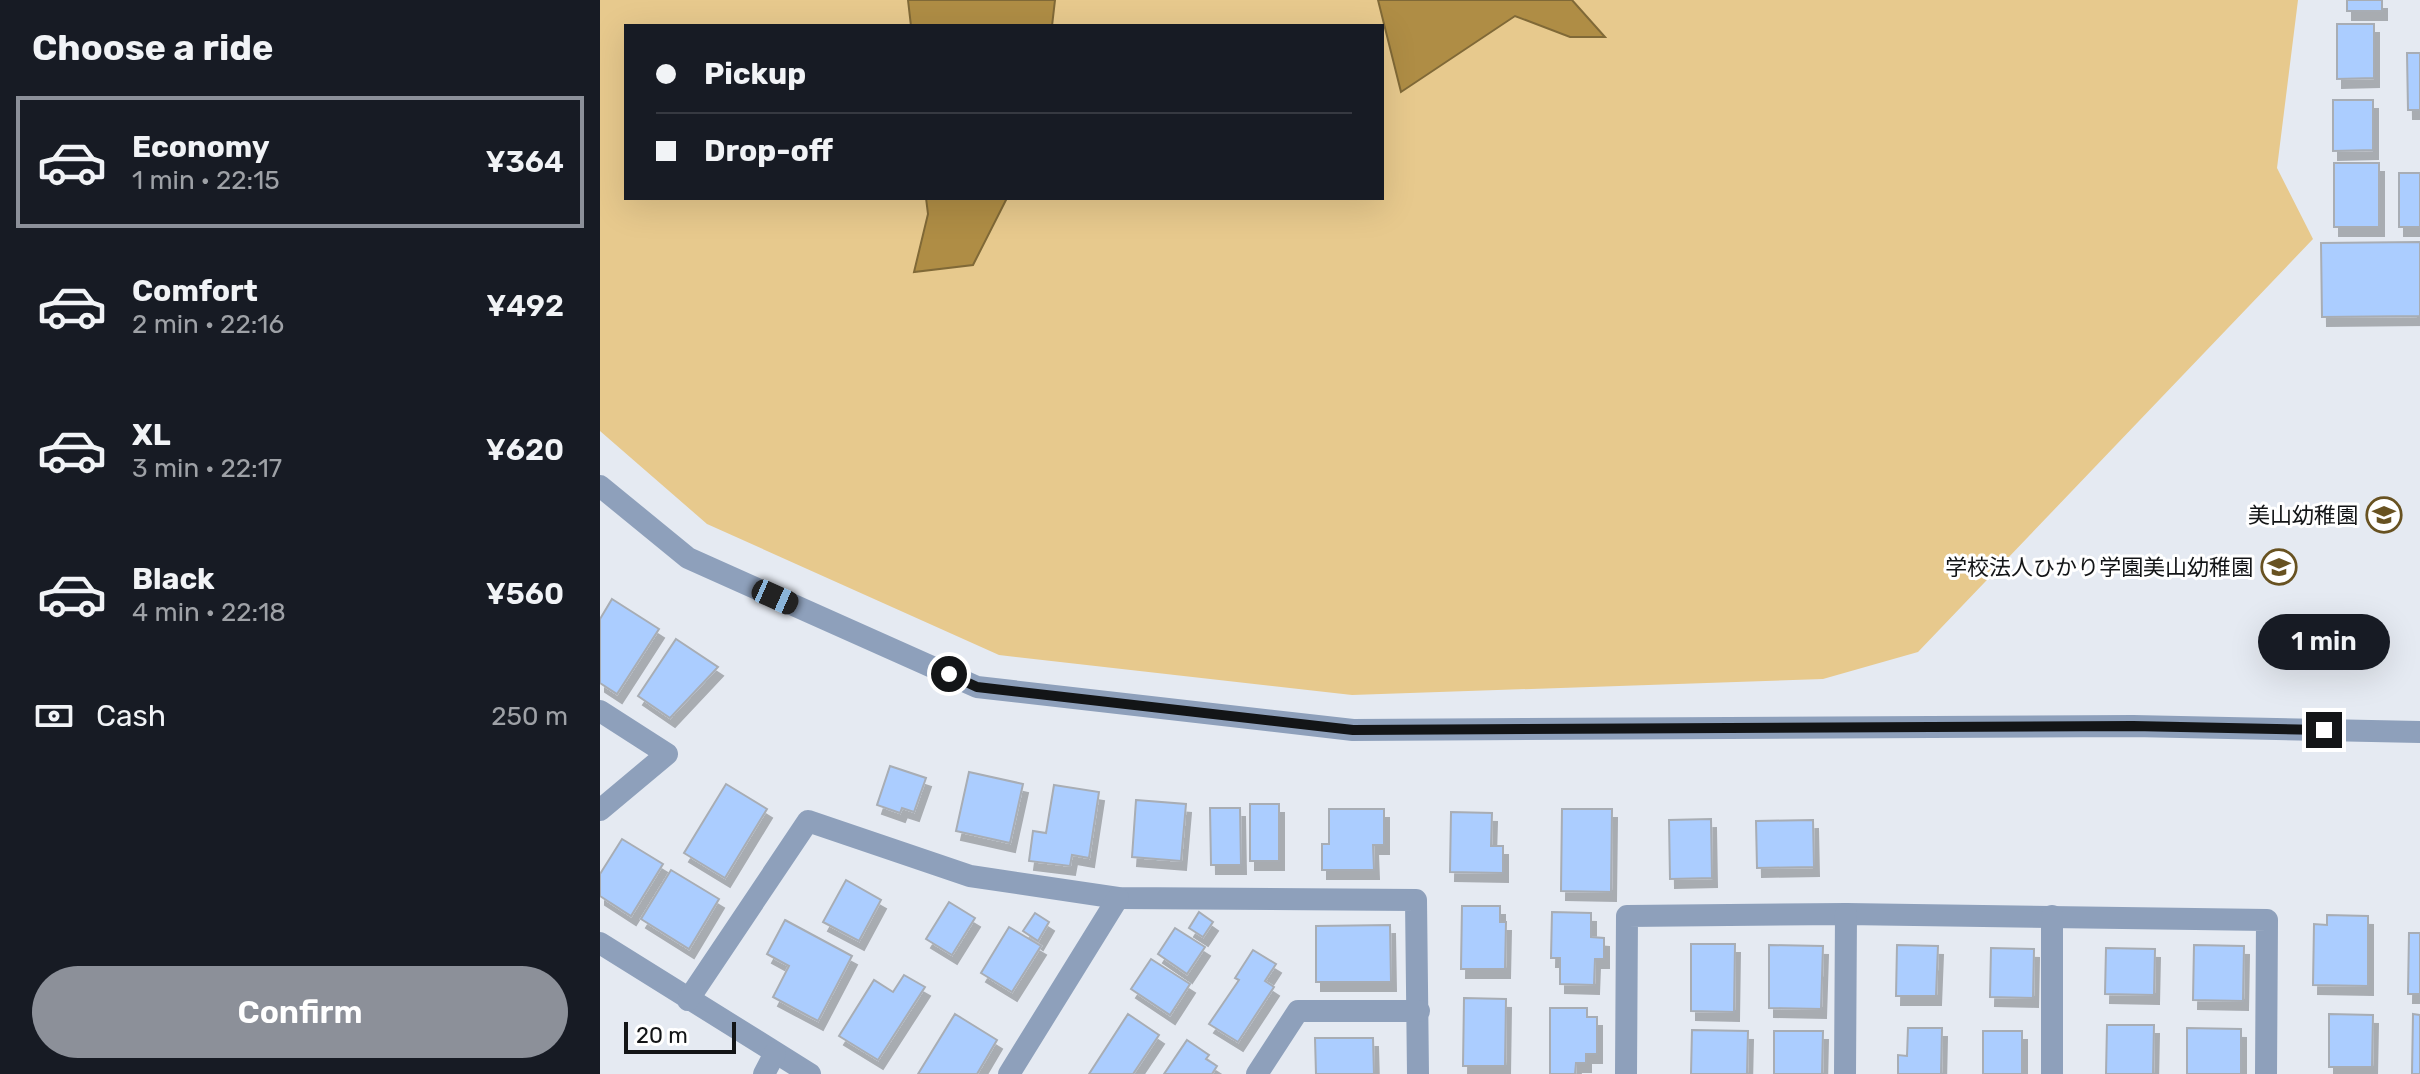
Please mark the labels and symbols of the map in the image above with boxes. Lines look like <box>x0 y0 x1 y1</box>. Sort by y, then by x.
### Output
school or university icon: 美山幼稚園 <box>2365 496 2403 534</box>
place label: 美山幼稚園 <box>2248 502 2358 529</box>
school or university icon: 学校法人ひかり学園美山幼稚園 <box>2260 548 2298 586</box>
place label: 学校法人ひかり学園美山幼稚園 <box>1945 554 2253 581</box>
car <box>748 576 802 618</box>
callout: 1 min <box>2258 614 2390 670</box>
route start <box>931 656 967 692</box>
route end <box>2306 712 2342 748</box>
scale bar <box>624 1018 736 1054</box>

